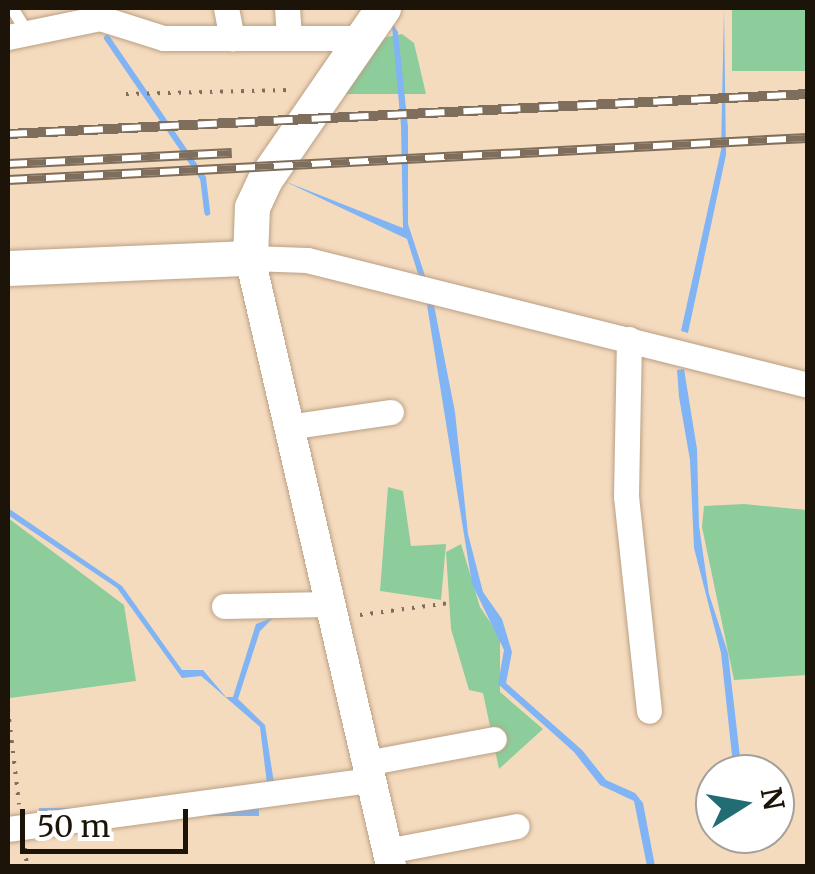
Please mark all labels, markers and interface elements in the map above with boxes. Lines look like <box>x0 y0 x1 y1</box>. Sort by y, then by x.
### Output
north arrow <box>695 754 795 854</box>
text: N <box>753 784 792 813</box>
scale bar <box>25 789 192 851</box>
text: 50 m <box>37 807 110 845</box>

